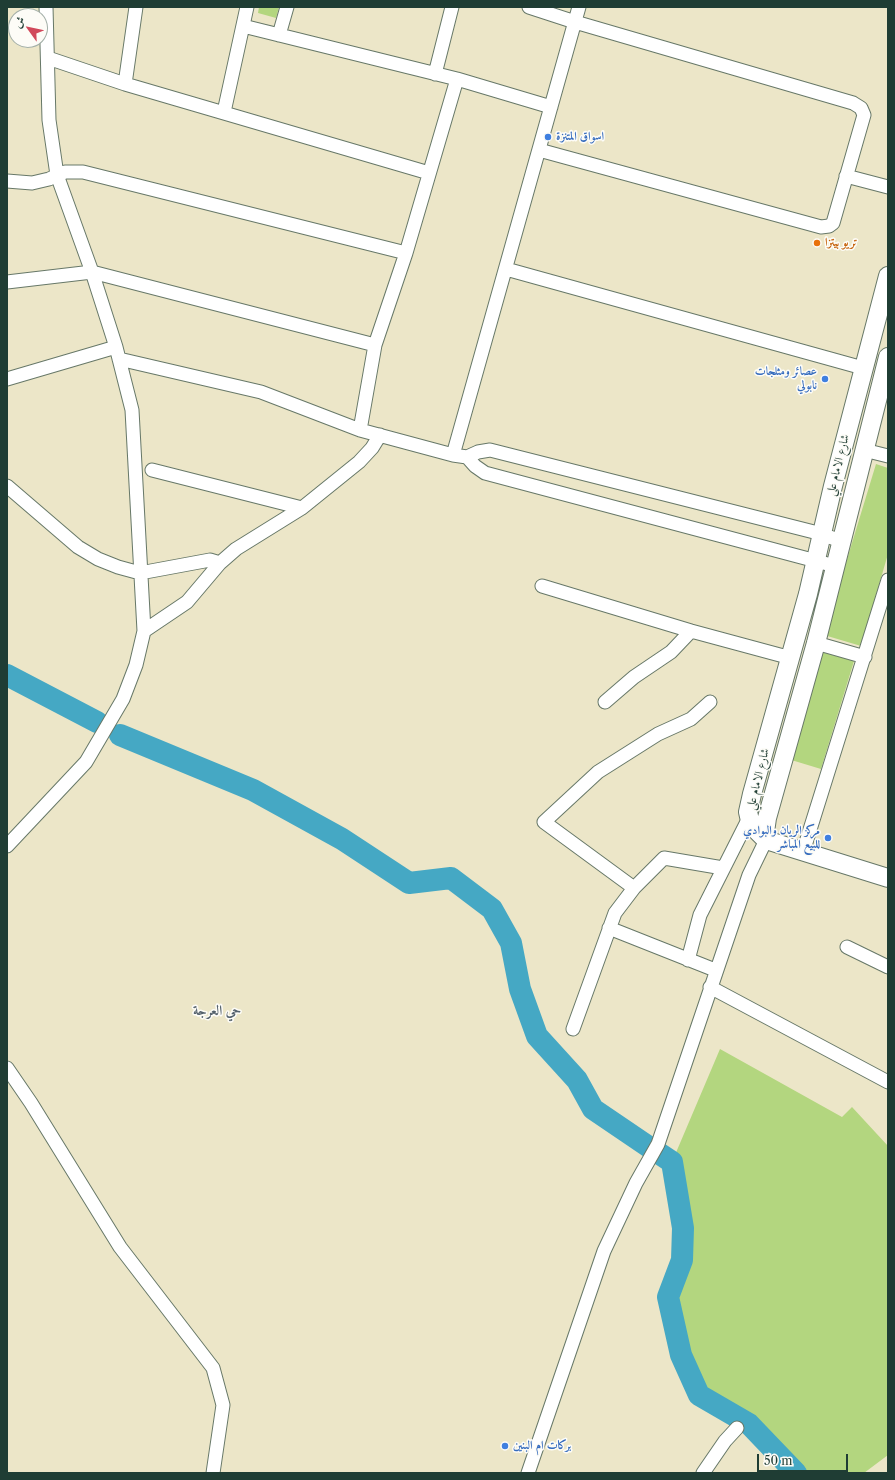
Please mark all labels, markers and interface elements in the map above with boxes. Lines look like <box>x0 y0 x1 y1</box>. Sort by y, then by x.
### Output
north arrow <box>8 8 48 48</box>
text: ش <box>10 14 28 30</box>
place label: اسواق المتنزة <box>556 130 604 144</box>
marker: اسواق المتنزة <box>543 132 553 142</box>
place label: تريو بيتزا <box>825 236 857 250</box>
marker: تريو بيتزا <box>812 238 822 248</box>
place label: عصائر ومثلجات نابولي <box>755 365 817 393</box>
marker: عصائر ومثلجات نابولي <box>820 374 830 384</box>
street label: شارع الامام علي <box>823 433 853 497</box>
street label: شارع الامام علي <box>743 747 773 811</box>
place label: مركز الريان والبوادي للبيع المباشر <box>743 824 820 852</box>
marker: مركز الريان والبوادي للبيع المباشر <box>823 833 833 843</box>
district label: حي العرجة <box>193 1003 241 1019</box>
place label: بركات ام البنين <box>513 1439 571 1453</box>
marker: بركات ام البنين <box>500 1441 510 1451</box>
scale bar <box>759 1446 850 1472</box>
text: 50 m <box>764 1453 793 1468</box>

